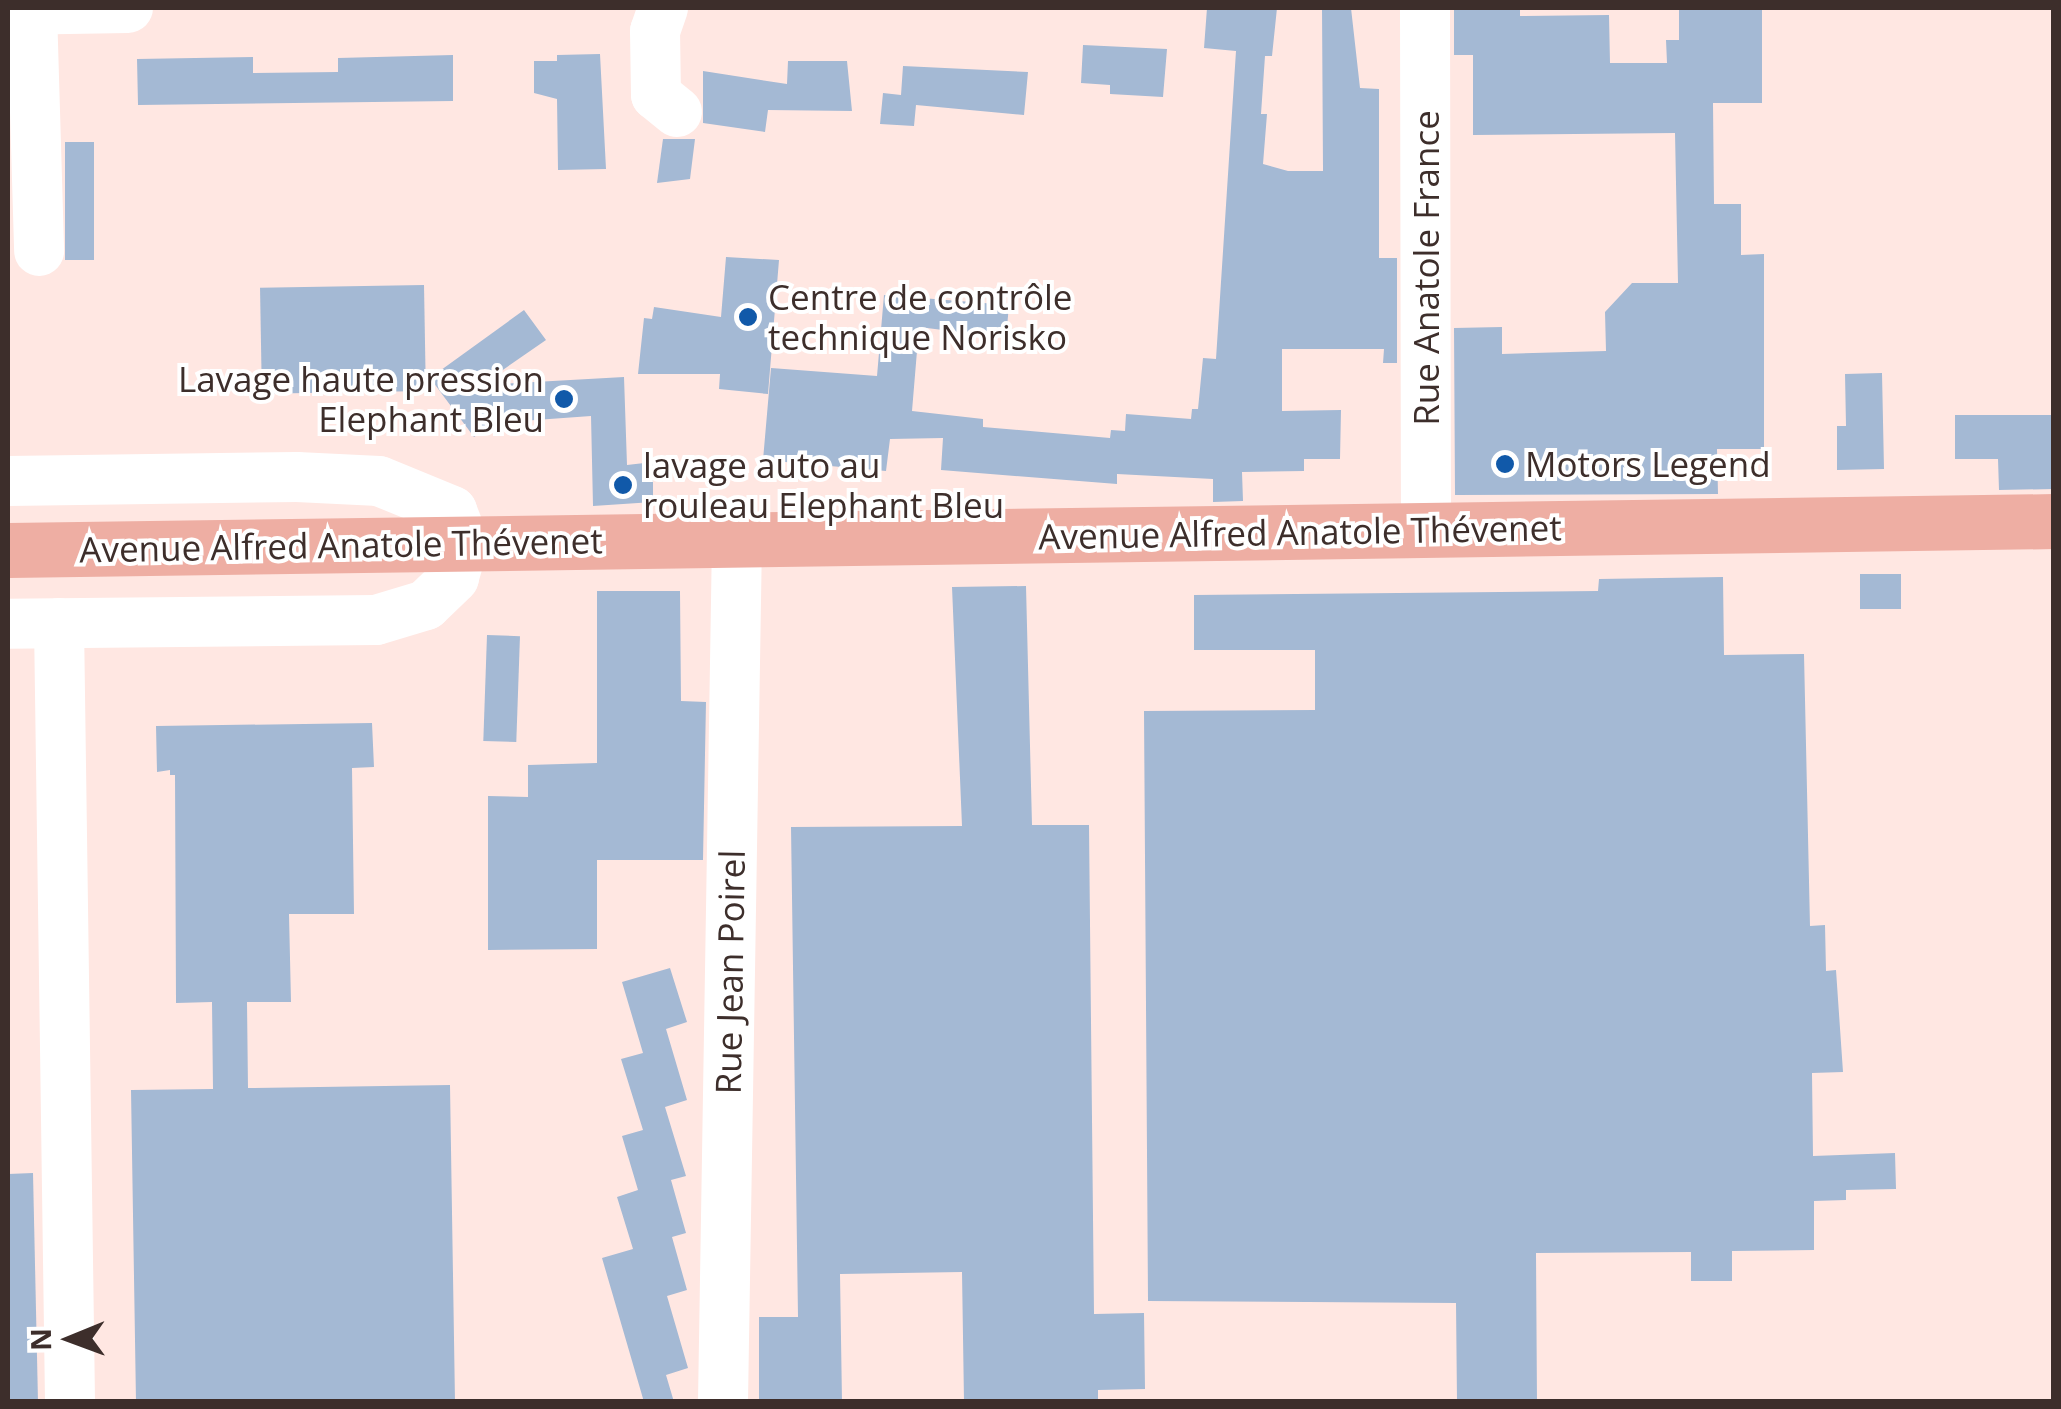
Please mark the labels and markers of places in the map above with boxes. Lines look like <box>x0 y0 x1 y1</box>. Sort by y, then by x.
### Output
place label: Centre de contrôle technique Norisko <box>768 276 1072 358</box>
marker: Centre de contrôle technique Norisko <box>737 306 759 328</box>
place label: Lavage haute pression Elephant Bleu <box>178 358 544 440</box>
marker: Lavage haute pression Elephant Bleu <box>553 388 575 410</box>
place label: Motors Legend <box>1525 443 1771 485</box>
place label: lavage auto au rouleau Elephant Bleu <box>643 444 1004 526</box>
marker: Motors Legend <box>1494 453 1516 475</box>
marker: lavage auto au rouleau Elephant Bleu <box>612 474 634 496</box>

